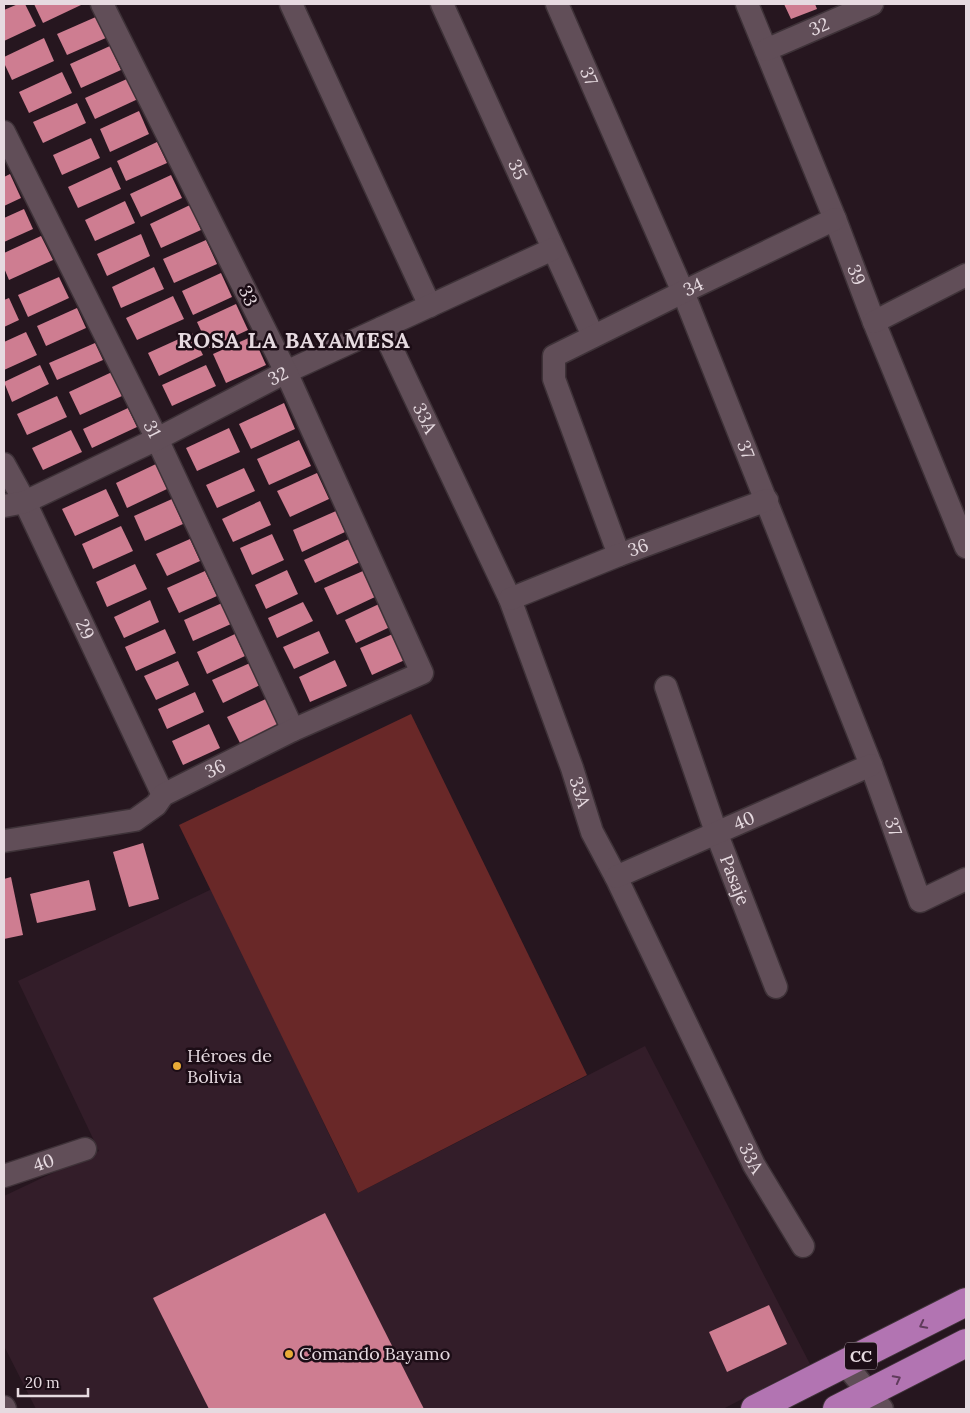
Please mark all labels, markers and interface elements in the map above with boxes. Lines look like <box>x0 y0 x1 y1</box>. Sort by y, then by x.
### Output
street label: 32 <box>805 12 833 41</box>
street label: 37 <box>575 63 603 89</box>
street label: 35 <box>503 156 532 183</box>
street label: 39 <box>842 261 871 288</box>
street label: 34 <box>679 272 707 301</box>
street label: 33 <box>234 282 263 310</box>
district label: ROSA LA BAYAMESA <box>177 326 411 354</box>
street label: 32 <box>264 361 292 390</box>
street label: 33A <box>408 399 443 438</box>
street label: 31 <box>139 416 167 441</box>
street label: 37 <box>732 437 760 462</box>
street label: 36 <box>624 533 652 562</box>
street label: 29 <box>71 615 100 643</box>
street label: 36 <box>201 754 229 783</box>
street label: 33A <box>564 774 596 811</box>
street label: 40 <box>730 806 758 835</box>
street label: 37 <box>880 814 908 839</box>
street label: Pasaje <box>715 851 755 909</box>
place label: Héroes de Bolivia <box>187 1044 272 1088</box>
marker: Héroes de Bolivia <box>171 1060 183 1072</box>
street label: 33A <box>734 1139 769 1179</box>
street label: 40 <box>30 1148 57 1176</box>
one-way arrow <box>919 1319 928 1329</box>
place label: Comando Bayamo <box>299 1342 450 1365</box>
road number: CC <box>845 1342 877 1370</box>
marker: Comando Bayamo <box>283 1348 295 1360</box>
scale bar <box>18 1366 88 1398</box>
text: 20 m <box>25 1373 60 1392</box>
one-way arrow <box>891 1375 900 1385</box>

